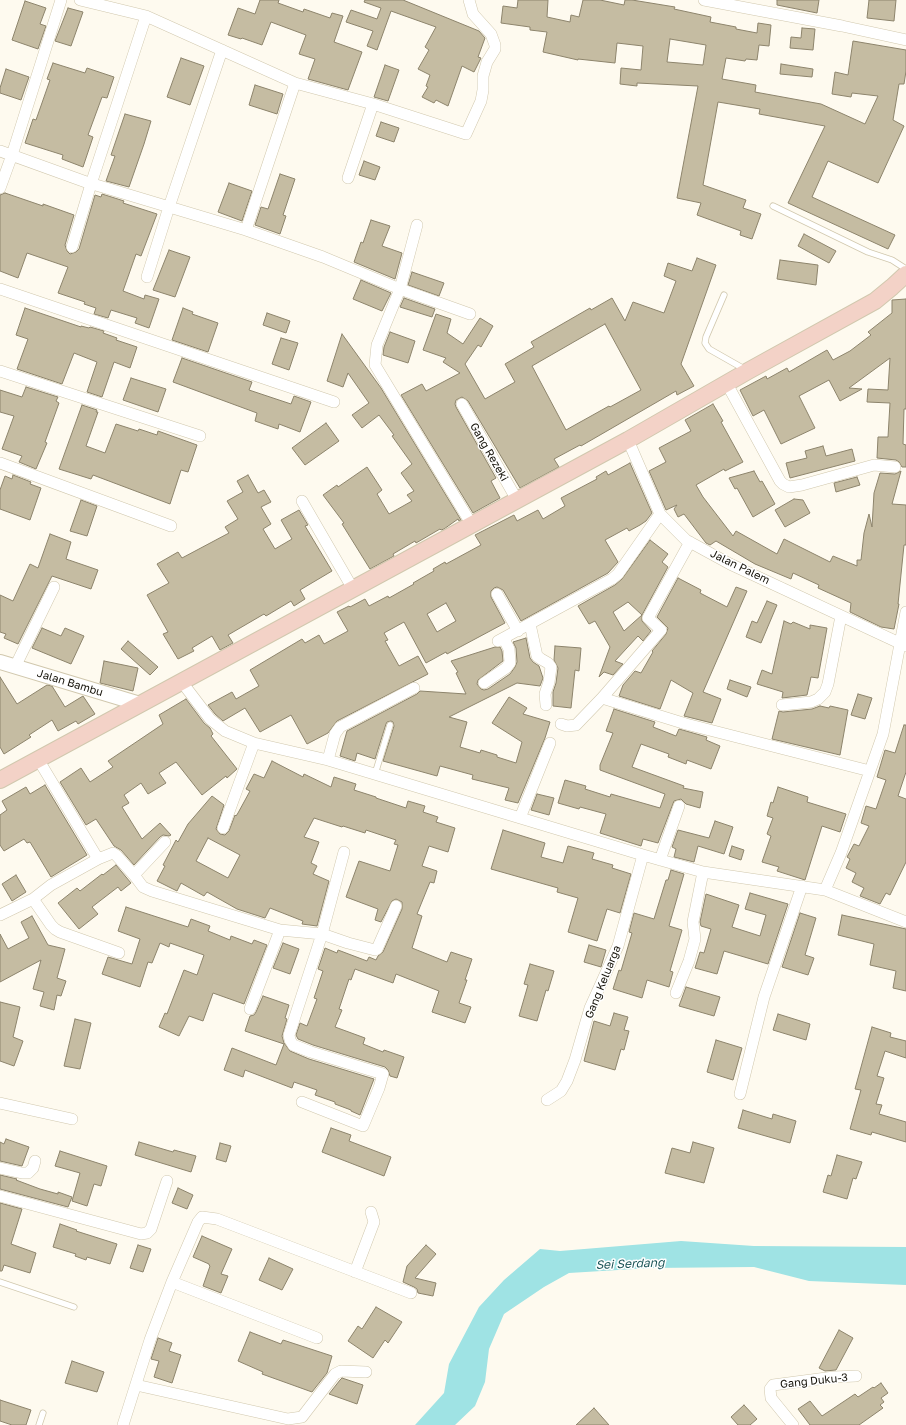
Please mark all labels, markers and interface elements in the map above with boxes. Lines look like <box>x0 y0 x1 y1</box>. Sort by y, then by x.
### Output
street label: Gang Rezeki <box>467 420 511 484</box>
street label: Jalan Palem <box>708 547 772 587</box>
street label: Jalan Bambu <box>35 667 105 699</box>
street label: Gang Keluarga <box>582 944 624 1020</box>
water label: Sei Serdang <box>595 1256 665 1272</box>
street label: Gang Duku-3 <box>779 1371 849 1391</box>

